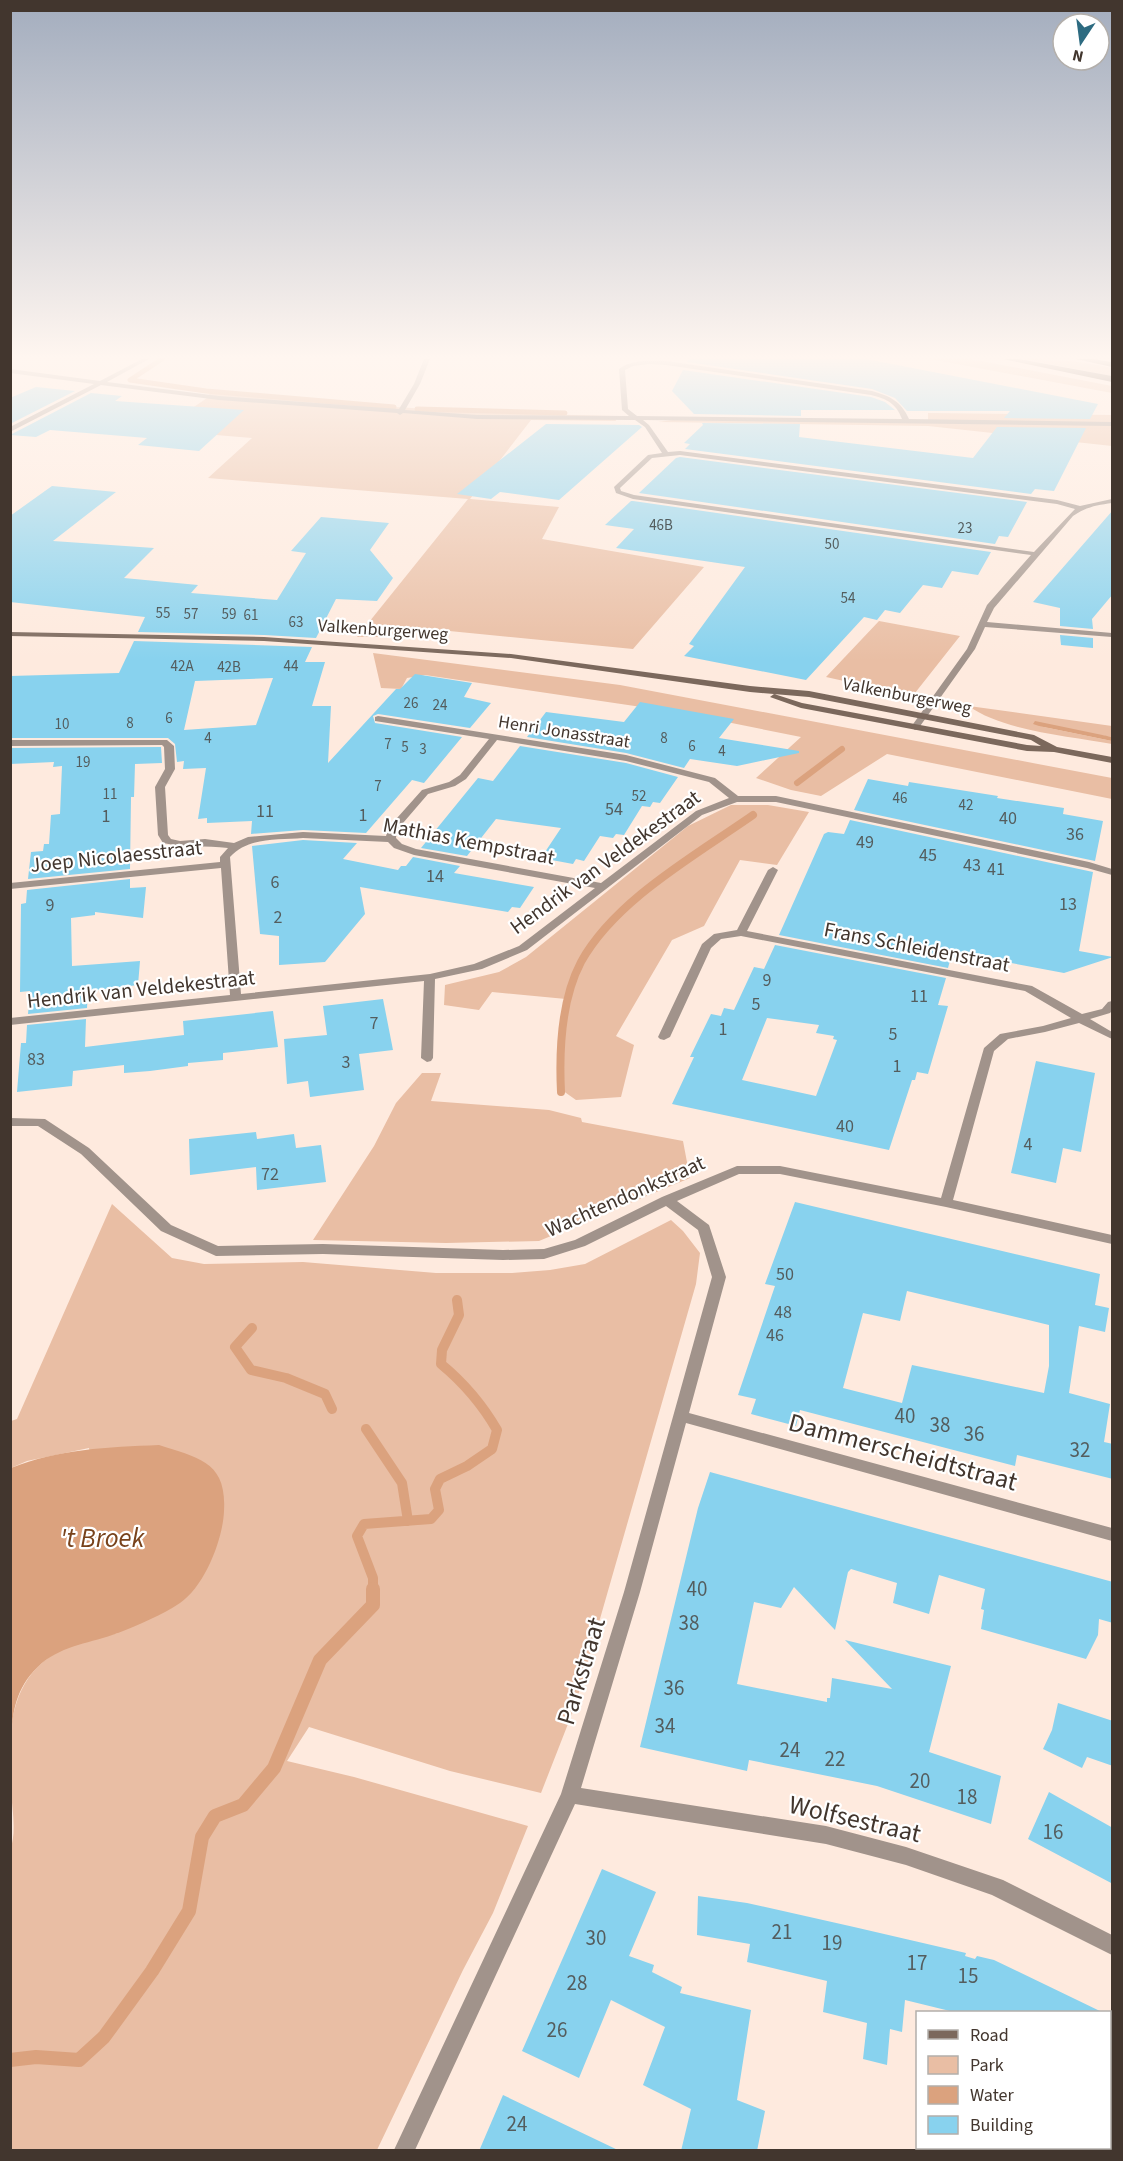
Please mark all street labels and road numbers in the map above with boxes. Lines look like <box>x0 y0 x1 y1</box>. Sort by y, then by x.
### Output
street label: Valkenburgerweg <box>317 613 449 647</box>
street label: Valkenburgerweg <box>840 671 974 721</box>
street label: Henri Jonasstraat <box>497 709 631 755</box>
street label: Hendrik van Veldekestraat <box>504 783 706 941</box>
street label: Mathias Kempstraat <box>380 810 558 872</box>
street label: Joep Nicolaesstraat <box>29 832 203 880</box>
street label: Frans Schleidenstraat <box>821 914 1013 980</box>
street label: Hendrik van Veldekestraat <box>26 962 256 1016</box>
street label: Wachtendonkstraat <box>541 1147 709 1245</box>
street label: Dammerscheidtstraat <box>785 1404 1022 1500</box>
street label: Parkstraat <box>547 1612 615 1729</box>
street label: Wolfsestraat <box>785 1786 925 1852</box>

